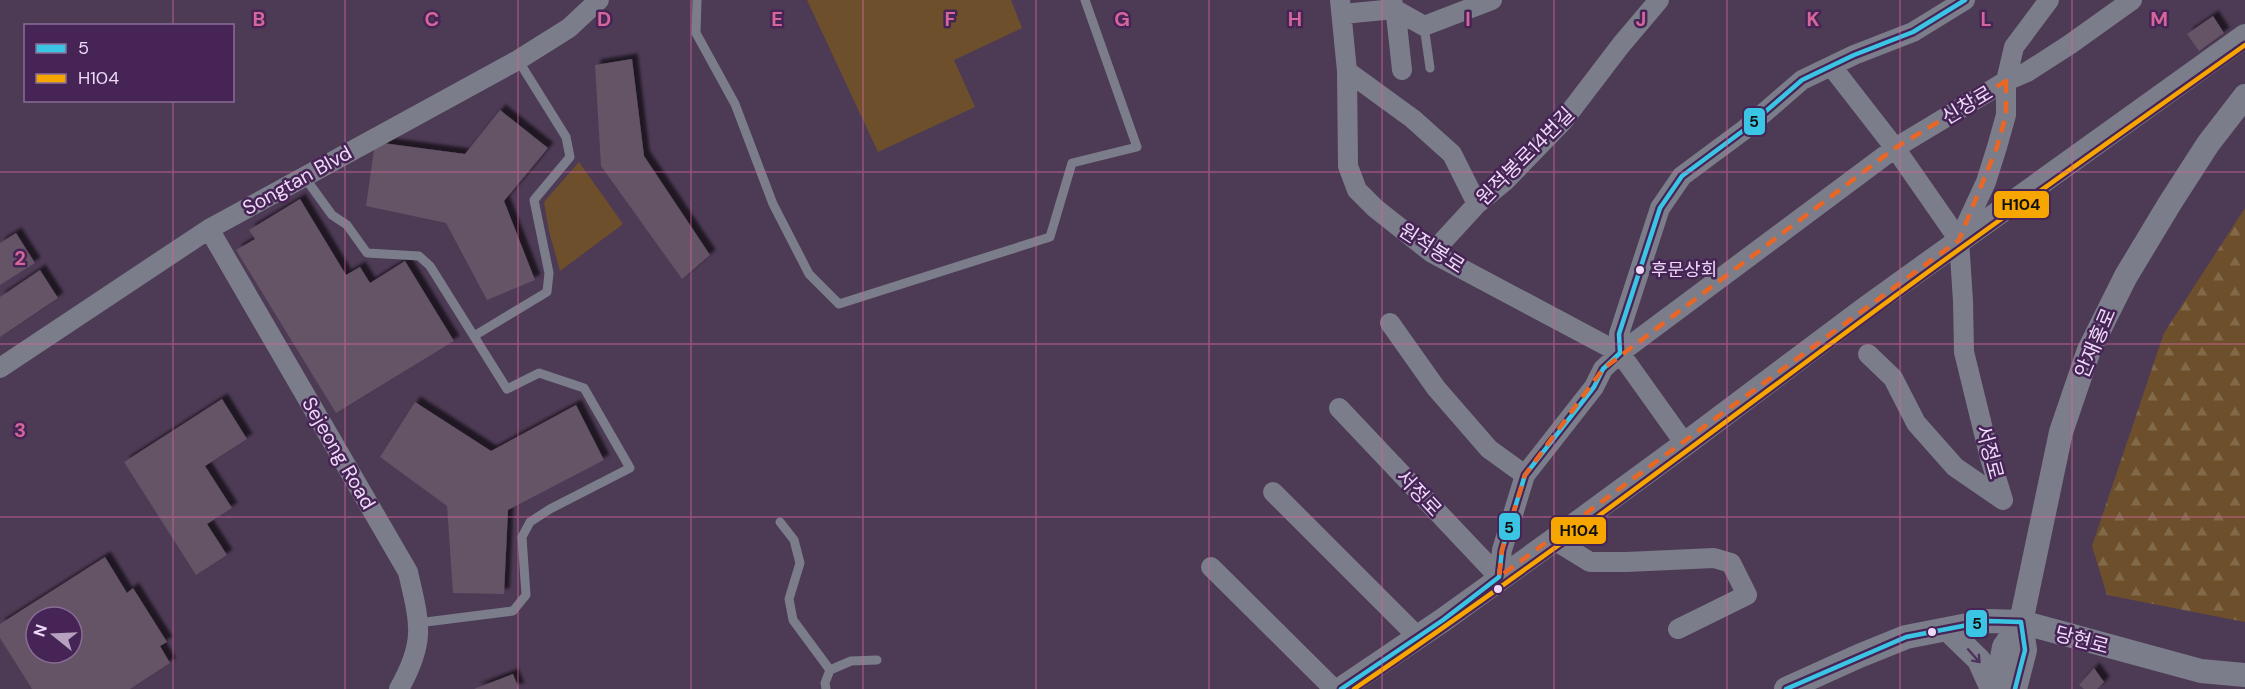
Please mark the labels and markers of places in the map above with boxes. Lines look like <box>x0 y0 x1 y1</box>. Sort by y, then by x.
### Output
place label: 후문상회 <box>1651 258 1717 282</box>
marker: 후문상회 <box>1634 264 1646 276</box>
unlabelled marker <box>1492 583 1504 595</box>
unlabelled marker <box>1926 626 1938 638</box>

